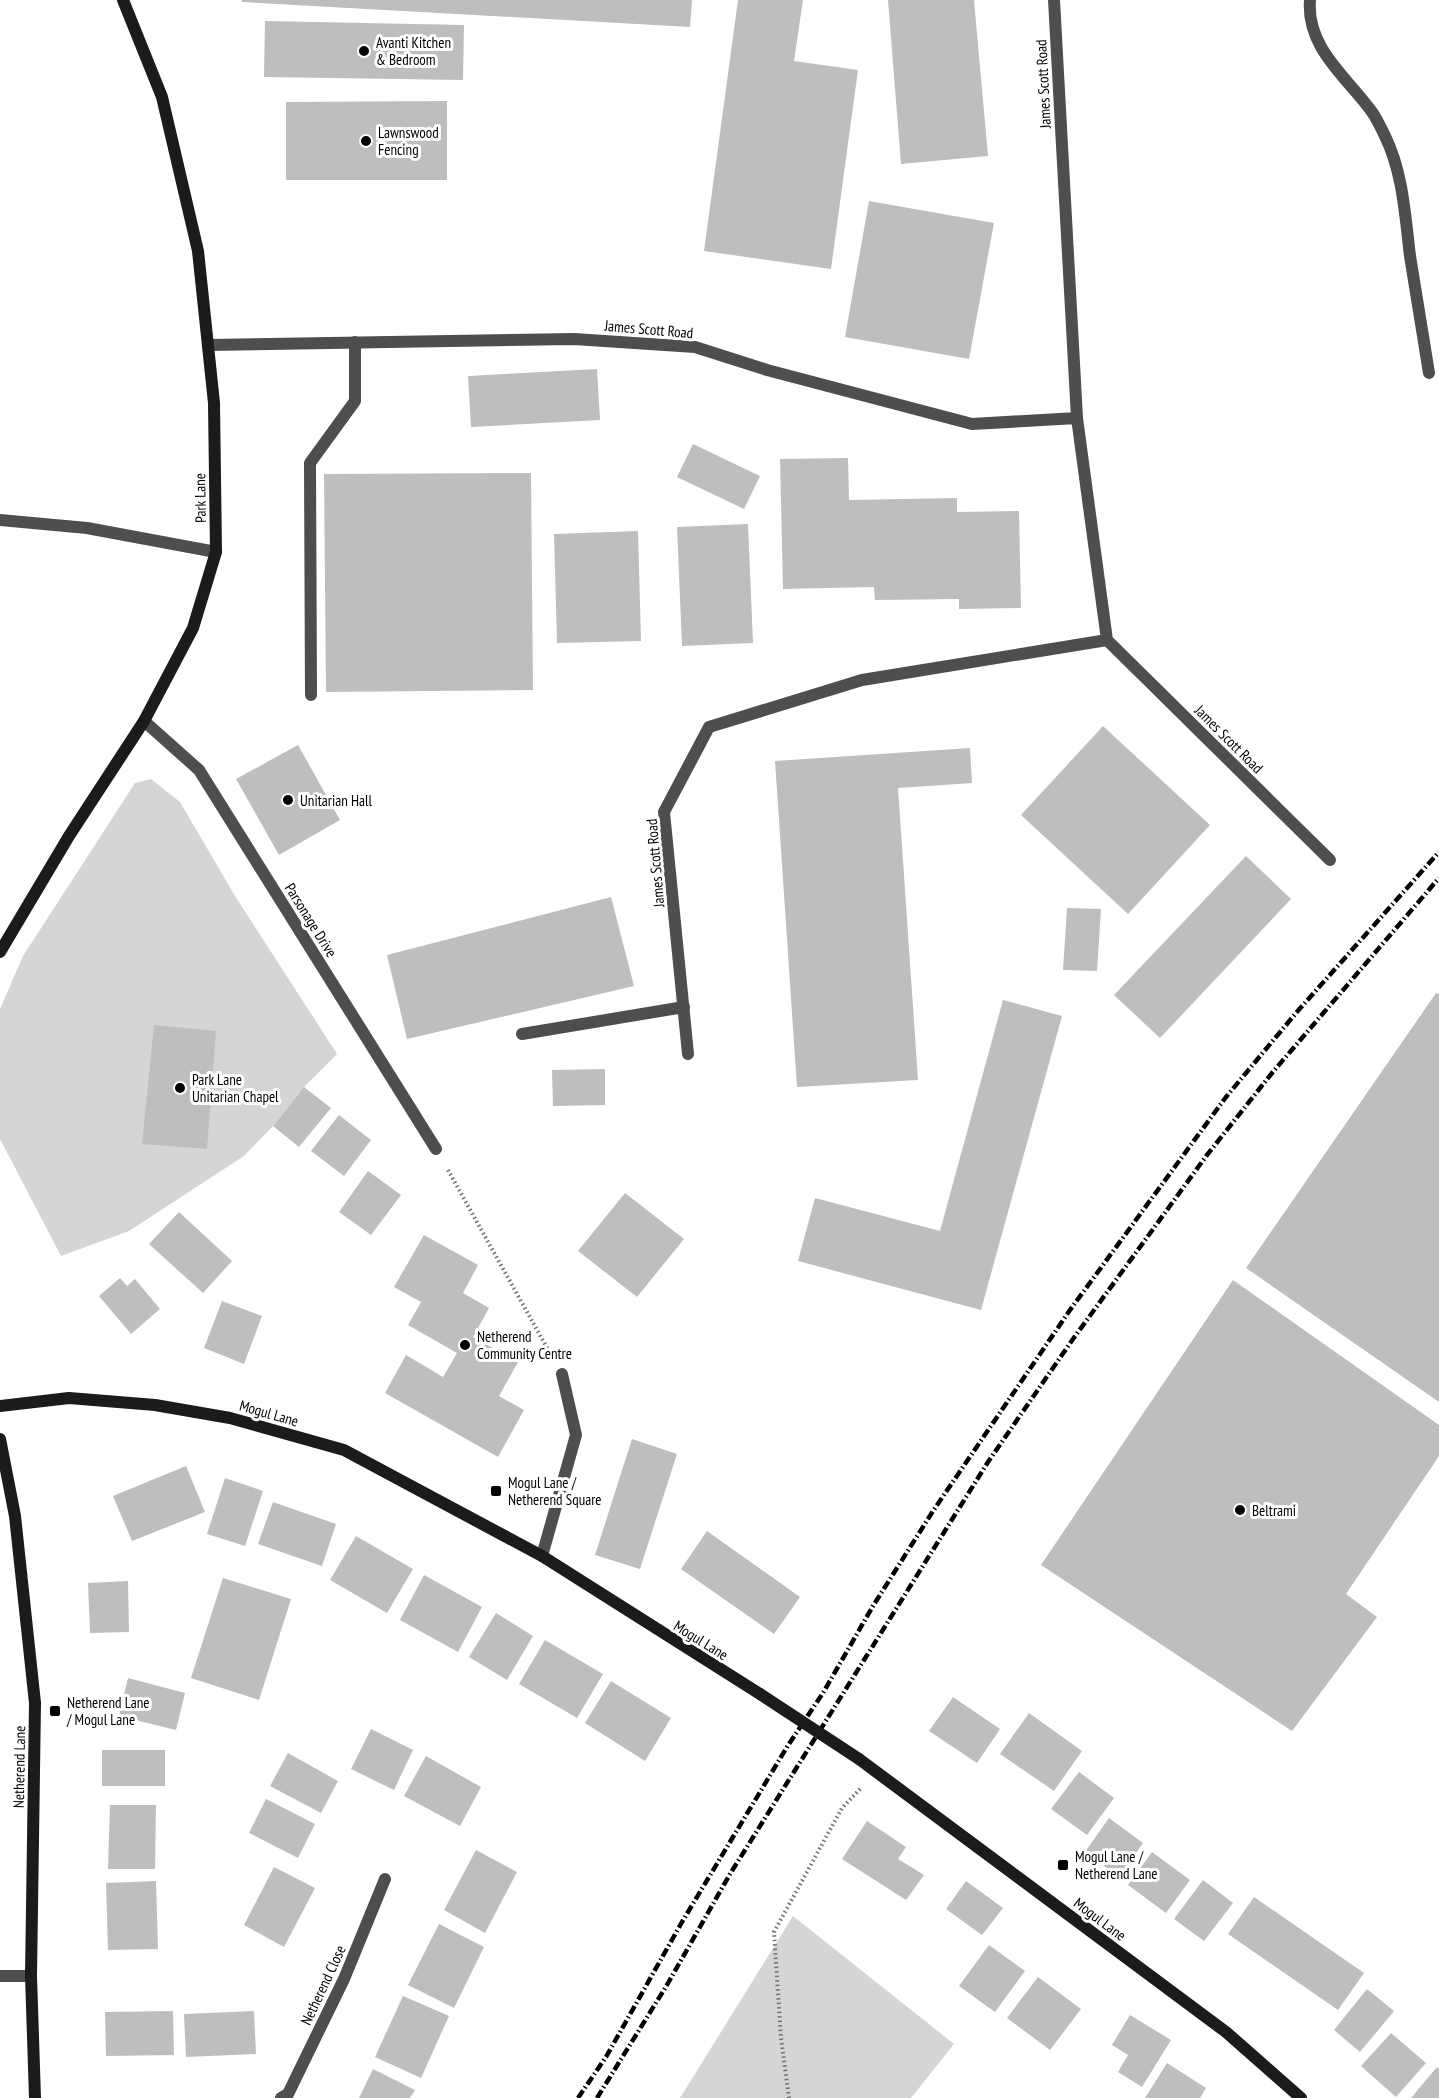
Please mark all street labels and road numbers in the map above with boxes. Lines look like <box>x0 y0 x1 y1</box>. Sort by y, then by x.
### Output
street label: James Scott Road <box>1031 39 1055 130</box>
street label: James Scott Road <box>603 316 694 342</box>
street label: Park Lane <box>190 473 210 523</box>
street label: James Scott Road <box>1190 700 1267 777</box>
street label: James Scott Road <box>642 818 668 909</box>
street label: Parsonage Drive <box>281 879 341 961</box>
street label: Mogul Lane <box>237 1396 301 1430</box>
street label: Mogul Lane <box>670 1616 732 1664</box>
street label: Netherend Lane <box>9 1726 29 1808</box>
street label: Mogul Lane <box>1070 1893 1130 1945</box>
street label: Netherend Close <box>296 1942 350 2028</box>

